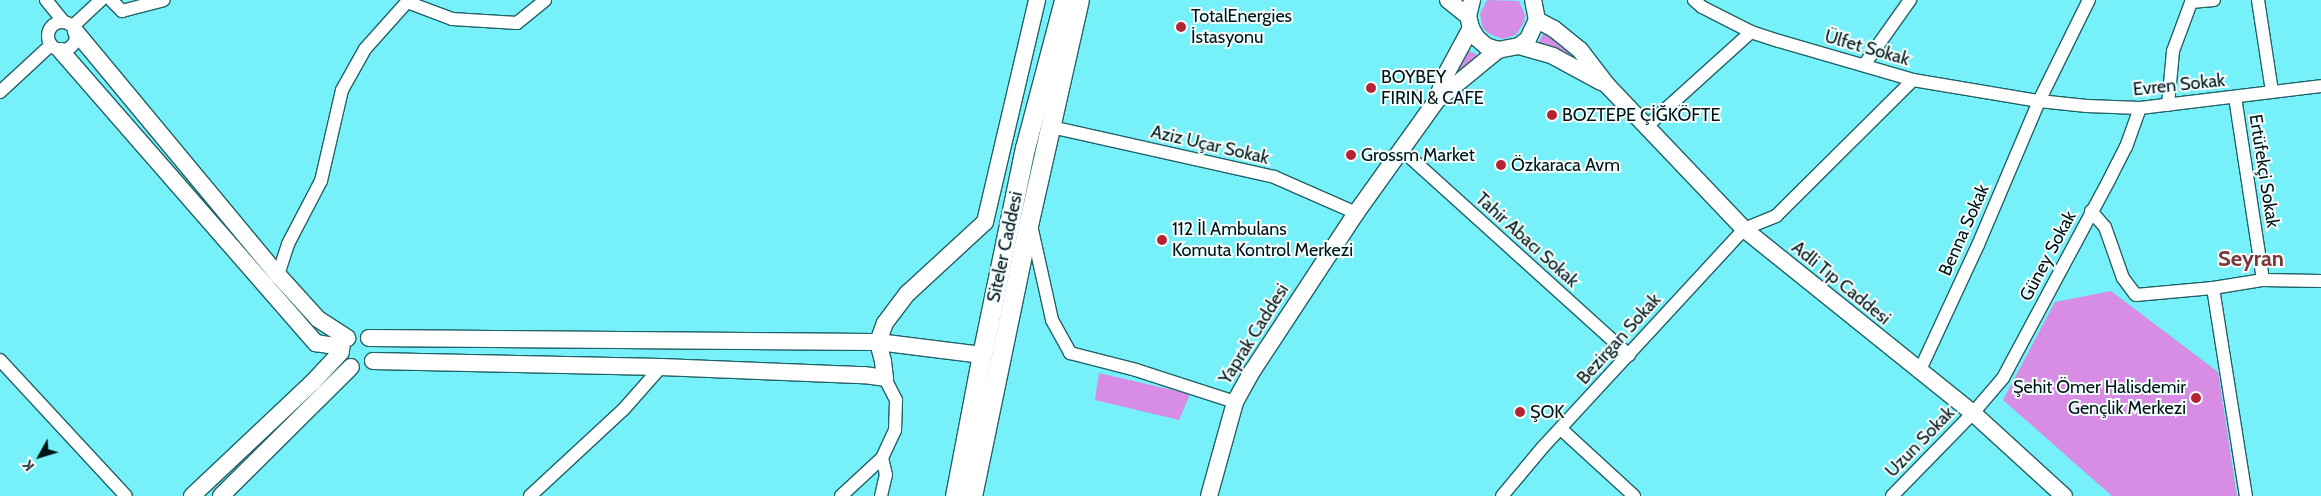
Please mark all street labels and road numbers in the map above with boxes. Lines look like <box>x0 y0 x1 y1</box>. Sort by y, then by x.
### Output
street label: Ülfet Sokak <box>1822 26 1912 70</box>
street label: Evren Sokak <box>2132 69 2226 101</box>
street label: Ertüfekçi Sokak <box>2244 113 2284 229</box>
street label: Aziz Uçar Sokak <box>1149 121 1271 169</box>
street label: Benna Sokak <box>1934 181 1994 279</box>
street label: Tahir Abacı Sokak <box>1471 188 1583 292</box>
street label: Siteler Caddesi <box>983 190 1027 304</box>
street label: Güney Sokak <box>2015 207 2081 305</box>
street label: Adli Tıp Caddesi <box>1787 237 1895 329</box>
street label: Yaprak Caddesi <box>1215 280 1293 388</box>
street label: Bezirgan Sokak <box>1573 289 1665 389</box>
street label: Uzun Sokak <box>1881 402 1959 482</box>

